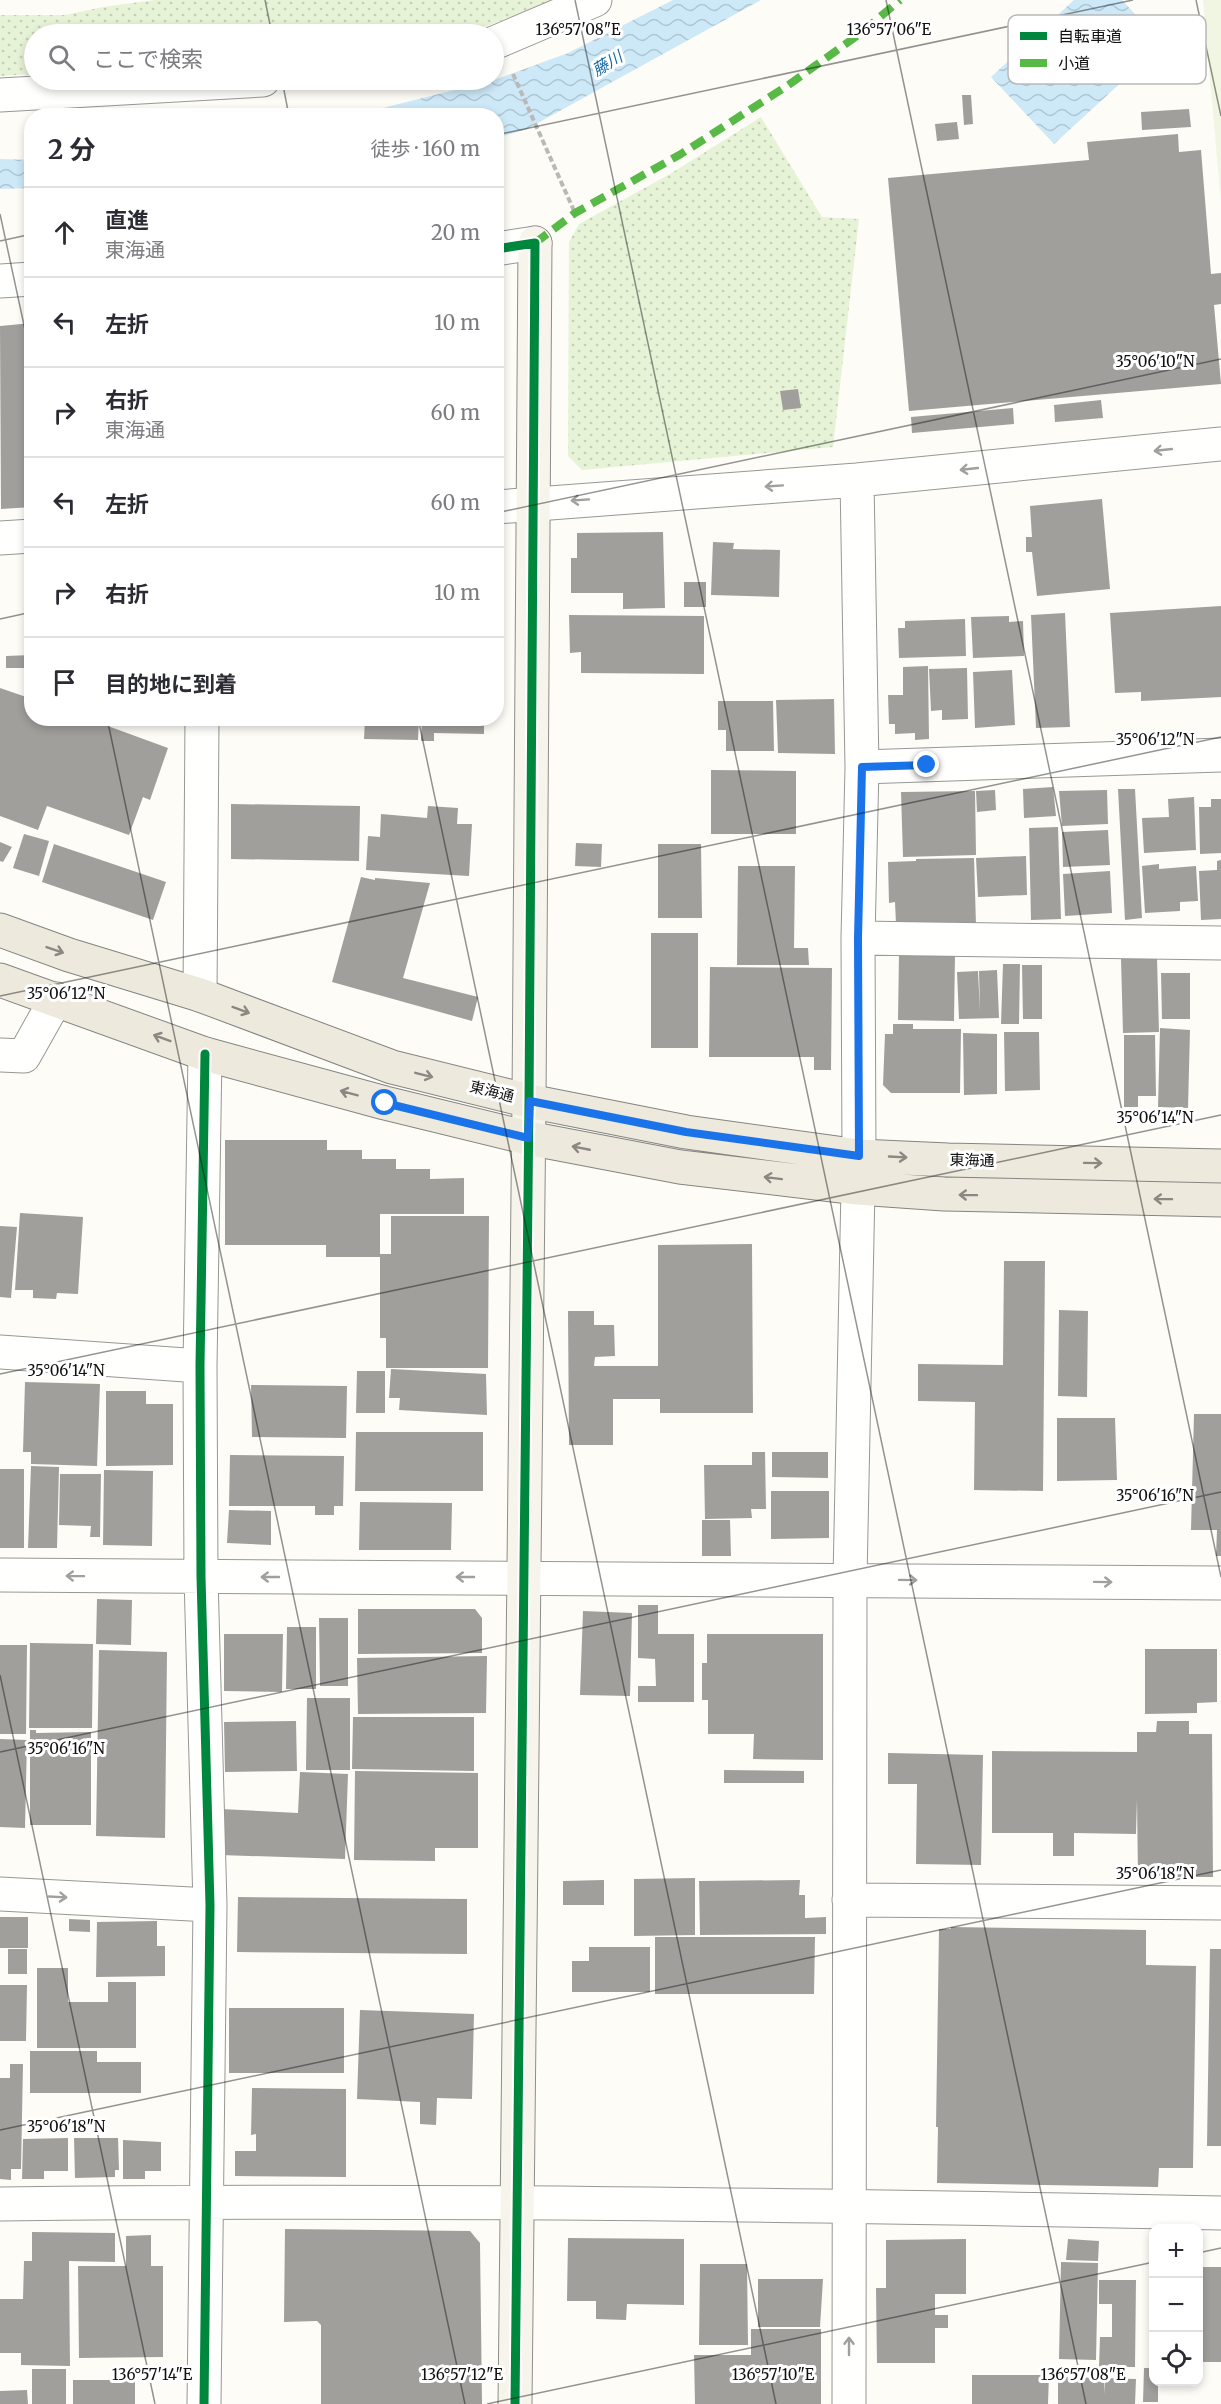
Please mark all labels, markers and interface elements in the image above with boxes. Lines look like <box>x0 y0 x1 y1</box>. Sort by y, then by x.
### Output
legend <box>1008 15 1206 84</box>
text: 136°57'08"E <box>536 20 621 39</box>
text: 136°57'06"E <box>847 20 932 39</box>
search box <box>24 24 504 90</box>
text: 自転車道 <box>1058 26 1122 46</box>
icon: search <box>45 41 78 74</box>
text: ここで検索 <box>93 45 203 73</box>
water label: 藤川 <box>588 45 628 80</box>
text: 小道 <box>1058 53 1090 73</box>
text: 2 分 <box>48 133 95 166</box>
text: 徒歩 · 160 m <box>370 136 480 161</box>
text: 直進 <box>105 206 149 234</box>
icon: ahead <box>48 216 81 249</box>
text: 20 m <box>431 220 480 245</box>
text: 東海通 <box>105 237 165 262</box>
icon: left <box>48 306 81 339</box>
text: 左折 <box>105 310 149 338</box>
text: 10 m <box>434 310 480 335</box>
text: 35°06'10"N <box>1115 352 1195 371</box>
text: 右折 <box>105 386 149 414</box>
icon: right <box>48 396 81 429</box>
text: 60 m <box>430 400 480 425</box>
text: 東海通 <box>105 417 165 442</box>
one-way arrow <box>1153 445 1173 456</box>
one-way arrow <box>959 464 979 475</box>
one-way arrow <box>765 480 785 491</box>
icon: left <box>48 486 81 519</box>
text: 左折 <box>105 490 149 518</box>
text: 60 m <box>430 490 480 515</box>
one-way arrow <box>571 495 590 506</box>
icon: right <box>48 576 81 609</box>
text: 右折 <box>105 580 149 608</box>
text: 10 m <box>434 580 480 605</box>
icon: arrive <box>48 666 81 699</box>
text: 目的地に到着 <box>105 670 237 698</box>
text: 35°06'12"N <box>1116 730 1195 749</box>
route end <box>913 751 939 777</box>
one-way arrow <box>45 945 64 956</box>
text: 35°06'12"N <box>27 984 106 1003</box>
one-way arrow <box>231 1005 249 1016</box>
one-way arrow <box>153 1031 172 1042</box>
one-way arrow <box>415 1069 434 1081</box>
street label: 東海通 <box>468 1076 516 1106</box>
one-way arrow <box>340 1087 359 1098</box>
route start <box>371 1089 397 1115</box>
text: 35°06'14"N <box>1116 1108 1194 1127</box>
one-way arrow <box>572 1142 591 1153</box>
street label: 東海通 <box>949 1150 995 1170</box>
one-way arrow <box>888 1152 908 1163</box>
one-way arrow <box>1083 1157 1103 1169</box>
one-way arrow <box>764 1172 784 1183</box>
one-way arrow <box>958 1189 978 1200</box>
one-way arrow <box>1153 1193 1173 1205</box>
text: 35°06'14"N <box>27 1361 105 1380</box>
text: 35°06'16"N <box>1116 1486 1194 1505</box>
one-way arrow <box>65 1570 85 1582</box>
one-way arrow <box>260 1571 280 1583</box>
one-way arrow <box>455 1571 475 1583</box>
one-way arrow <box>898 1574 918 1586</box>
one-way arrow <box>1093 1576 1113 1588</box>
text: 35°06'16"N <box>27 1739 105 1758</box>
text: 35°06'18"N <box>1116 1864 1195 1883</box>
one-way arrow <box>48 1892 68 1903</box>
text: 35°06'18"N <box>27 2117 106 2136</box>
map controls <box>1149 2224 1203 2386</box>
button: + <box>1149 2224 1203 2278</box>
button: − <box>1149 2278 1203 2332</box>
button: locate <box>1149 2332 1203 2386</box>
one-way arrow <box>843 2336 855 2356</box>
text: 136°57'14"E <box>112 2365 193 2384</box>
text: 136°57'12"E <box>421 2365 503 2384</box>
text: 136°57'10"E <box>732 2365 815 2384</box>
text: 136°57'08"E <box>1041 2365 1126 2384</box>

